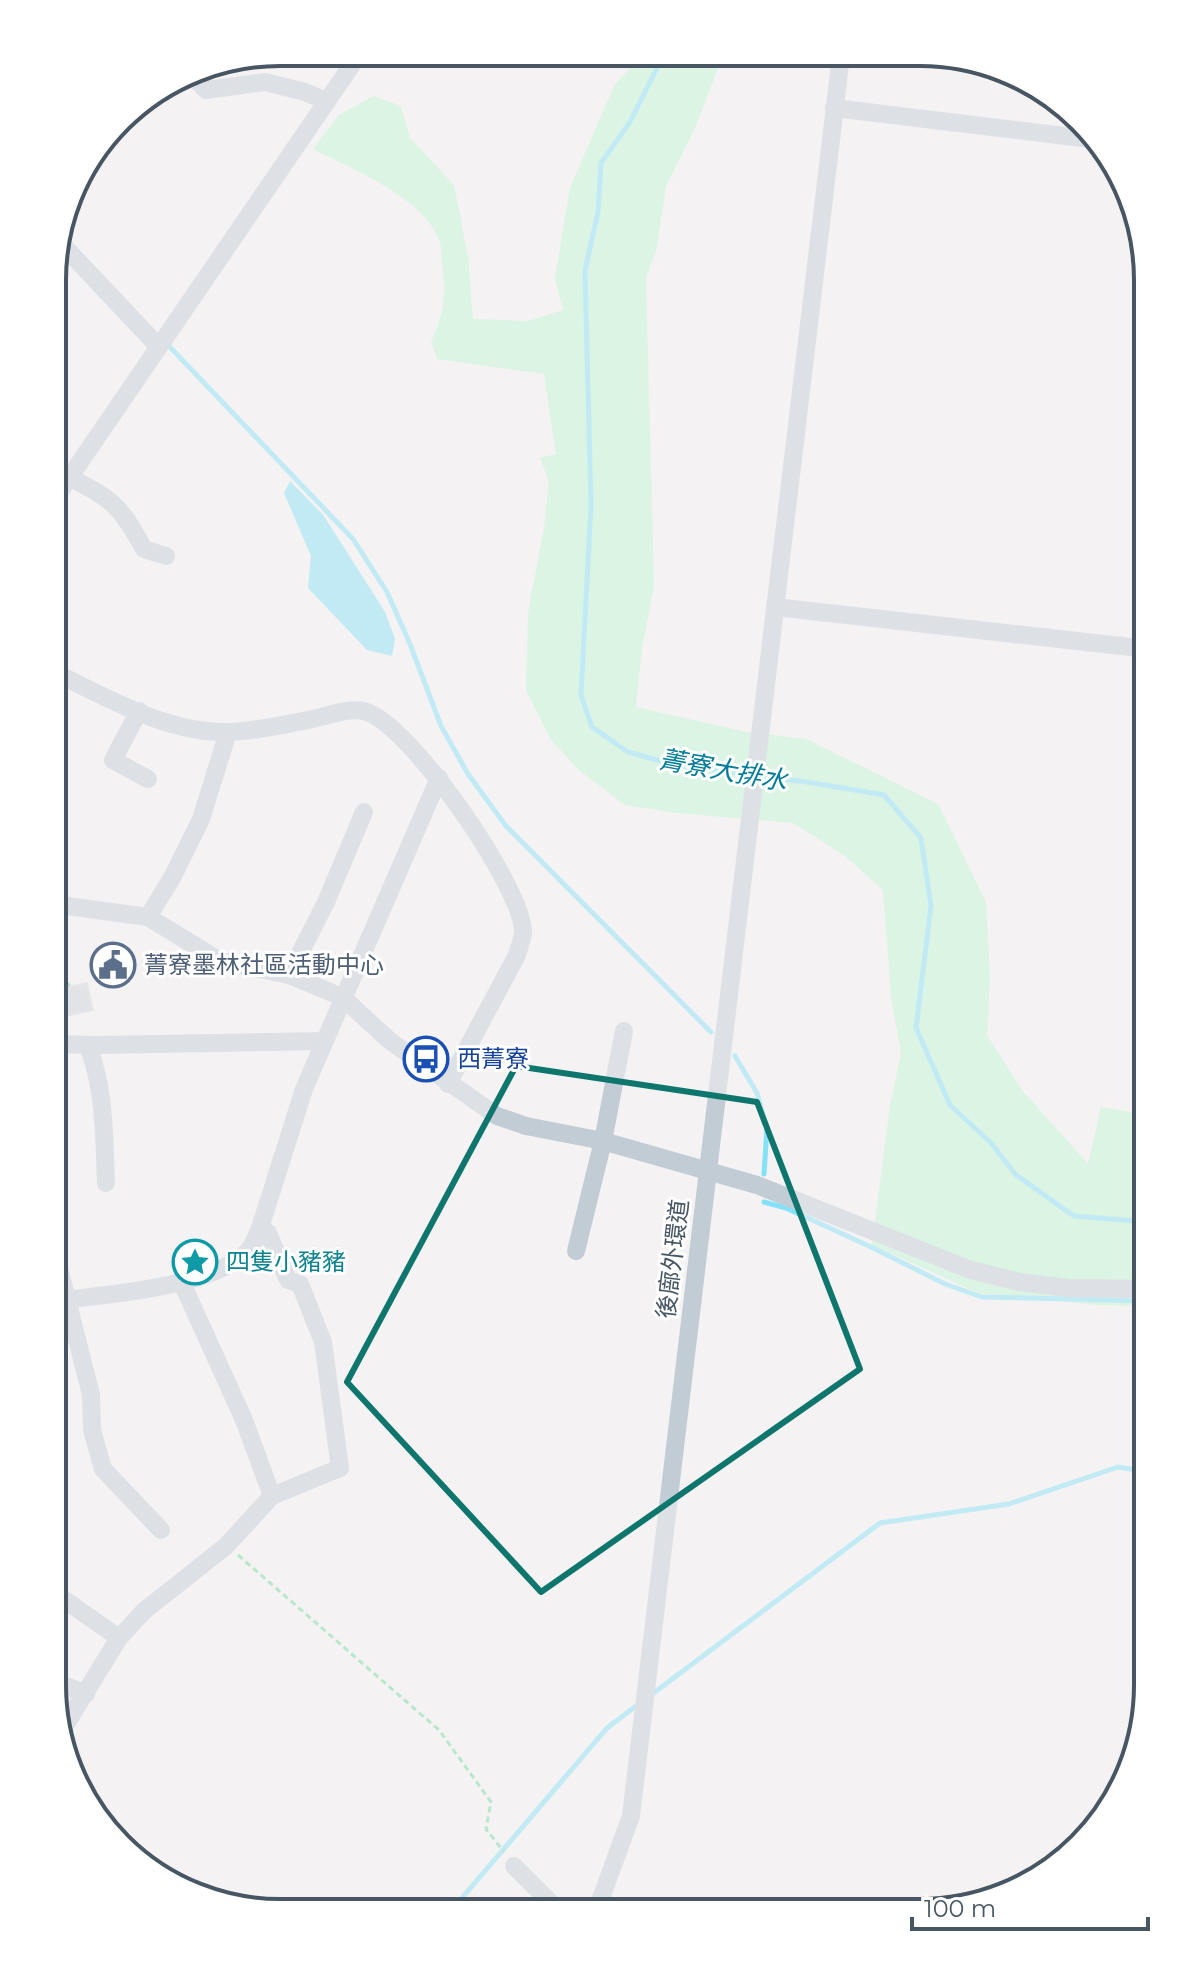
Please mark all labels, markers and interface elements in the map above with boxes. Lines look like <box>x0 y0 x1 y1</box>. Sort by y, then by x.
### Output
water label: 菁寮大排水 <box>656 743 791 797</box>
public building icon: 菁寮墨林社區活動中心 <box>89 941 137 989</box>
place label: 菁寮墨林社區活動中心 <box>144 950 384 979</box>
bus stop icon: 西菁寮 <box>402 1035 450 1083</box>
place label: 西菁寮 <box>457 1044 529 1073</box>
street label: 後廍外環道 <box>651 1198 694 1320</box>
place icon: 四隻小豬豬 <box>171 1238 219 1286</box>
place label: 四隻小豬豬 <box>226 1247 346 1276</box>
scale bar <box>912 1881 1148 1931</box>
text: 100 m <box>924 1894 996 1923</box>

